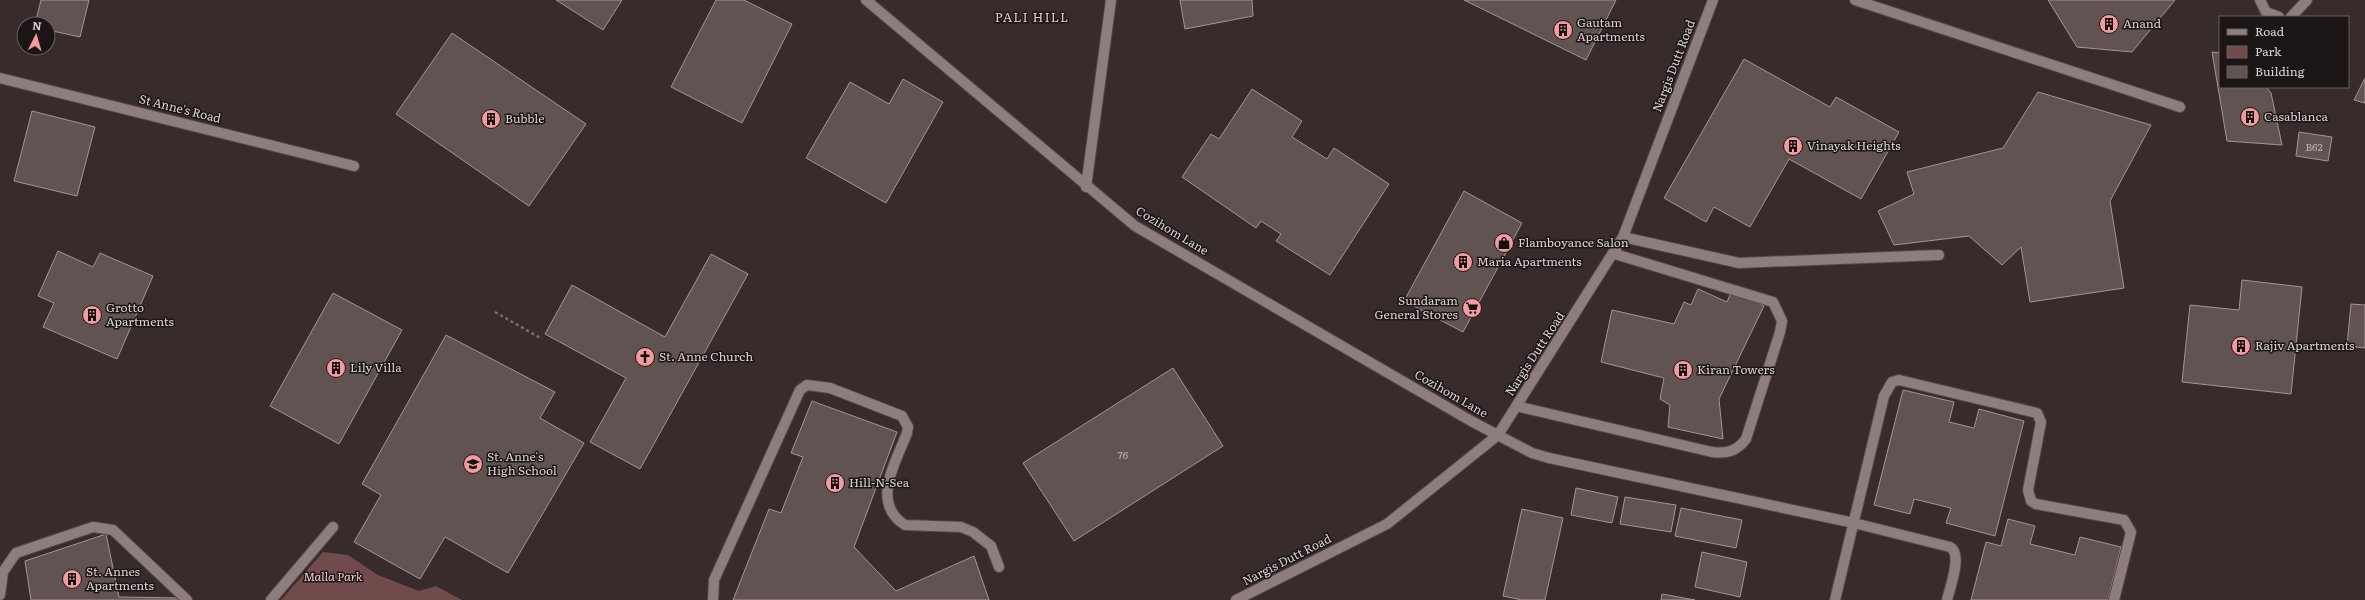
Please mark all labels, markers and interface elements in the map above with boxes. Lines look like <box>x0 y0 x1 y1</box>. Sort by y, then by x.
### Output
district label: PALI HILL <box>995 7 1069 26</box>
place label: Gautam Apartments <box>1577 13 1645 45</box>
building icon: Anand <box>2098 13 2120 35</box>
place label: Anand <box>2123 14 2162 32</box>
north arrow <box>16 16 56 56</box>
street label: Nargis Dutt Road <box>1647 16 1699 114</box>
legend <box>2219 16 2349 88</box>
text: N <box>32 17 42 33</box>
building icon: Gautam Apartments <box>1552 19 1574 41</box>
text: Road <box>2255 22 2285 40</box>
text: Park <box>2255 42 2282 60</box>
text: Building <box>2255 62 2305 80</box>
street label: St Anne's Road <box>137 89 224 127</box>
building icon: Casablanca <box>2239 106 2261 128</box>
place label: Casablanca <box>2264 107 2328 125</box>
building icon: Bubble <box>480 108 502 130</box>
place label: Bubble <box>505 109 544 127</box>
building icon: Vinayak Heights <box>1782 135 1804 157</box>
place label: Vinayak Heights <box>1807 136 1901 154</box>
house number: B62 <box>2305 139 2323 154</box>
street label: Cozihom Lane <box>1133 201 1212 259</box>
shop icon: Flamboyance Salon <box>1493 232 1515 254</box>
place label: Flamboyance Salon <box>1518 233 1629 251</box>
building icon: Maria Apartments <box>1452 251 1474 273</box>
place label: Maria Apartments <box>1477 252 1582 270</box>
place label: Sundaram General Stores <box>1375 291 1459 323</box>
supermarket icon: Sundaram General Stores <box>1461 297 1483 319</box>
place label: Grotto Apartments <box>106 298 174 330</box>
building icon: Grotto Apartments <box>81 304 103 326</box>
street label: Nargis Dutt Road <box>1500 307 1569 399</box>
building icon: Rajiv Apartments <box>2230 335 2252 357</box>
place label: Rajiv Apartments <box>2255 336 2355 354</box>
church icon: St. Anne Church <box>634 346 656 368</box>
place label: St. Anne Church <box>659 347 753 365</box>
building icon: Lily Villa <box>325 357 347 379</box>
place label: Lily Villa <box>350 358 402 376</box>
building icon: Kiran Towers <box>1672 359 1694 381</box>
place label: Kiran Towers <box>1697 360 1775 378</box>
street label: Cozihom Lane <box>1411 365 1492 421</box>
place label: St. Anne's High School <box>487 447 557 479</box>
house number: 76 <box>1118 447 1129 462</box>
school or university icon: St. Anne's High School <box>462 453 484 475</box>
building icon: Hill-N-Sea <box>824 472 846 494</box>
place label: Hill-N-Sea <box>849 473 910 491</box>
street label: Nargis Dutt Road <box>1239 529 1335 589</box>
place label: St. Annes Apartments <box>86 562 154 594</box>
park label: Malla Park <box>303 567 363 585</box>
building icon: St. Annes Apartments <box>61 568 83 590</box>

